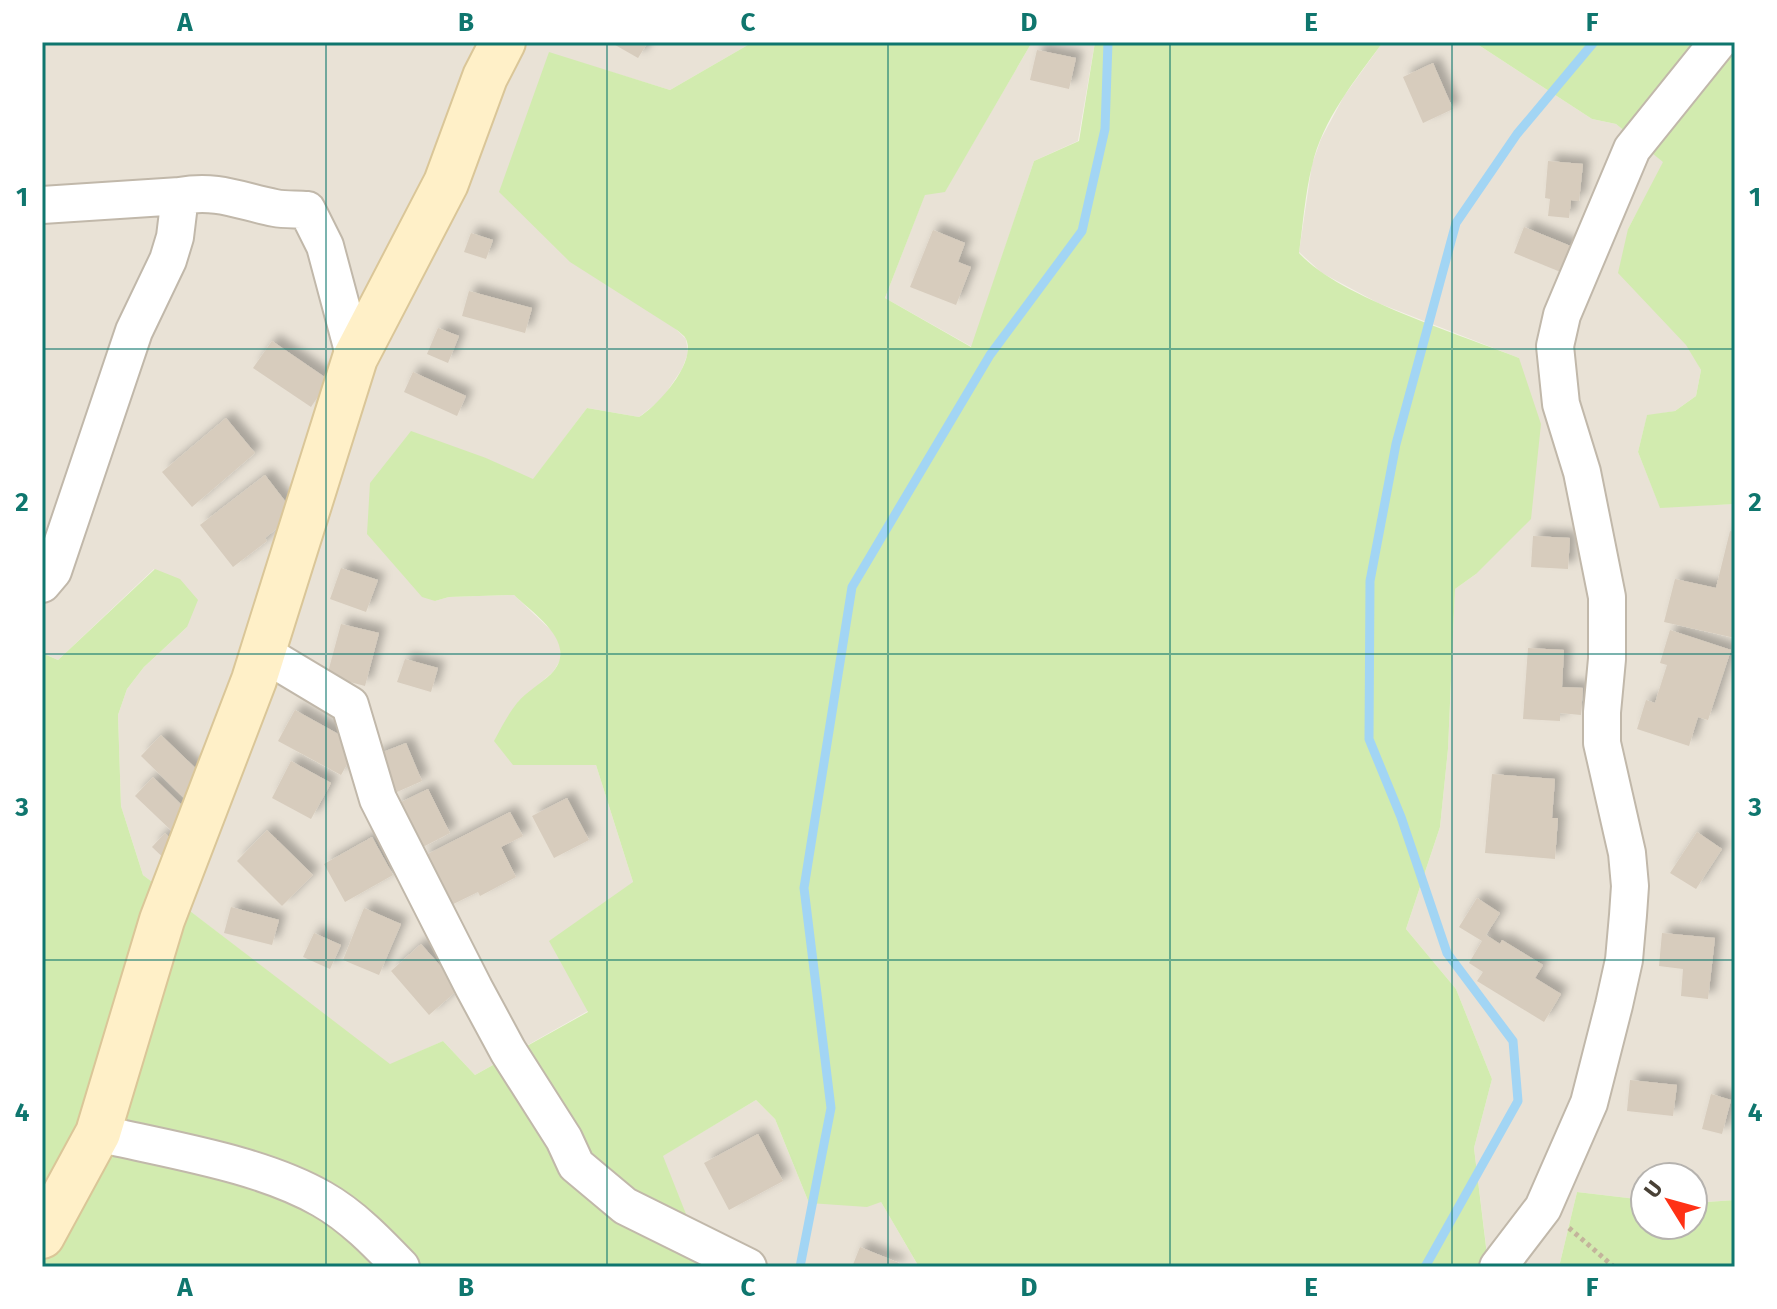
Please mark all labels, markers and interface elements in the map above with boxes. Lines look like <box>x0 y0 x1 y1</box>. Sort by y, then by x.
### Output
text: A <box>176 7 193 38</box>
text: B <box>458 7 474 38</box>
text: C <box>741 7 756 38</box>
text: D <box>1021 7 1038 38</box>
text: E <box>1304 7 1318 38</box>
text: F <box>1586 7 1599 38</box>
text: 1 <box>16 182 28 213</box>
text: 1 <box>1749 182 1761 213</box>
text: 2 <box>15 487 29 518</box>
text: 2 <box>1748 487 1762 518</box>
text: 3 <box>14 792 29 823</box>
text: 3 <box>1747 792 1762 823</box>
text: 4 <box>15 1097 30 1128</box>
text: 4 <box>1748 1097 1763 1128</box>
north arrow <box>1629 1161 1709 1241</box>
text: U <box>1638 1175 1669 1203</box>
text: A <box>176 1272 193 1303</box>
text: B <box>458 1272 474 1303</box>
text: C <box>741 1272 756 1303</box>
text: D <box>1021 1272 1038 1303</box>
text: E <box>1304 1272 1318 1303</box>
text: F <box>1586 1272 1599 1303</box>

